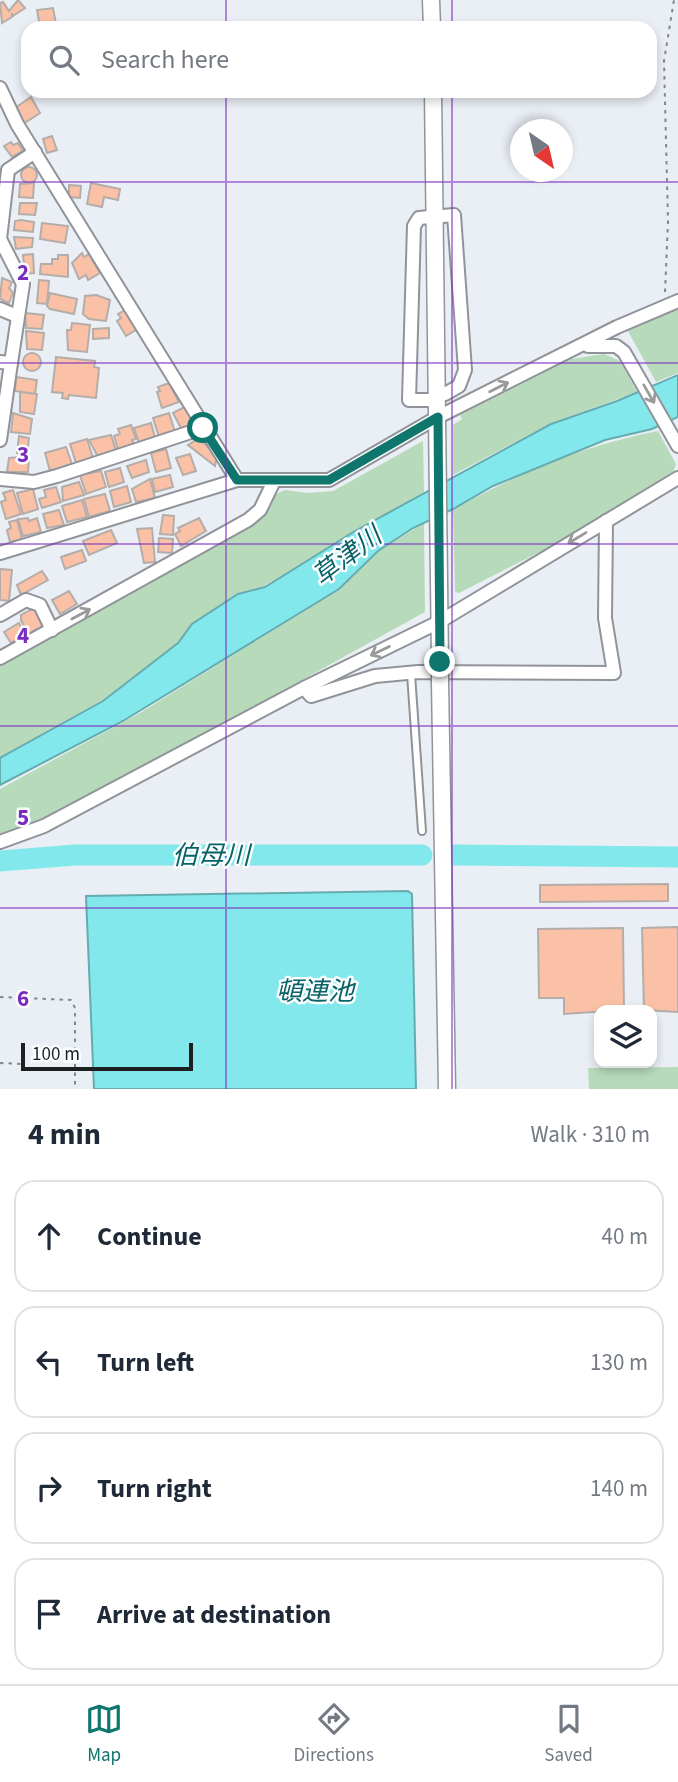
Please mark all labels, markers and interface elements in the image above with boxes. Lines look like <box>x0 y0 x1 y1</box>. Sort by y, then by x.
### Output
search box <box>21 21 657 98</box>
icon: search <box>45 41 83 79</box>
text: Search here <box>101 41 229 78</box>
north arrow <box>510 119 573 182</box>
text: 2 <box>17 256 29 289</box>
one-way arrow <box>488 380 509 394</box>
one-way arrow <box>642 384 656 404</box>
route start <box>187 412 218 443</box>
text: 3 <box>17 438 29 471</box>
water label: 草津川 <box>305 516 392 594</box>
one-way arrow <box>568 532 588 546</box>
one-way arrow <box>70 606 91 620</box>
text: 4 <box>17 619 29 652</box>
one-way arrow <box>370 645 391 659</box>
route end <box>424 646 455 677</box>
text: 5 <box>17 801 29 834</box>
water label: 伯母川 <box>172 837 253 874</box>
water label: 頓連池 <box>276 973 357 1010</box>
text: 6 <box>17 982 29 1015</box>
map controls <box>594 1005 657 1068</box>
button: layers <box>594 1005 657 1068</box>
scale bar <box>21 1040 192 1072</box>
text: 100 m <box>32 1041 80 1068</box>
text: 4 min <box>28 1113 101 1156</box>
text: Walk · 310 m <box>531 1118 650 1151</box>
icon: ahead <box>30 1217 68 1255</box>
text: Continue <box>97 1218 202 1255</box>
text: 40 m <box>601 1220 648 1253</box>
icon: left <box>30 1343 68 1381</box>
text: Turn left <box>97 1344 194 1381</box>
text: 130 m <box>590 1346 648 1379</box>
icon: right <box>30 1469 68 1507</box>
text: Turn right <box>97 1470 212 1507</box>
text: 140 m <box>590 1472 648 1505</box>
icon: arrive <box>30 1595 68 1633</box>
text: Arrive at destination <box>97 1596 331 1633</box>
tab: Map <box>85 1700 123 1769</box>
tab: Directions <box>294 1700 374 1769</box>
tab: Saved <box>544 1700 593 1769</box>

